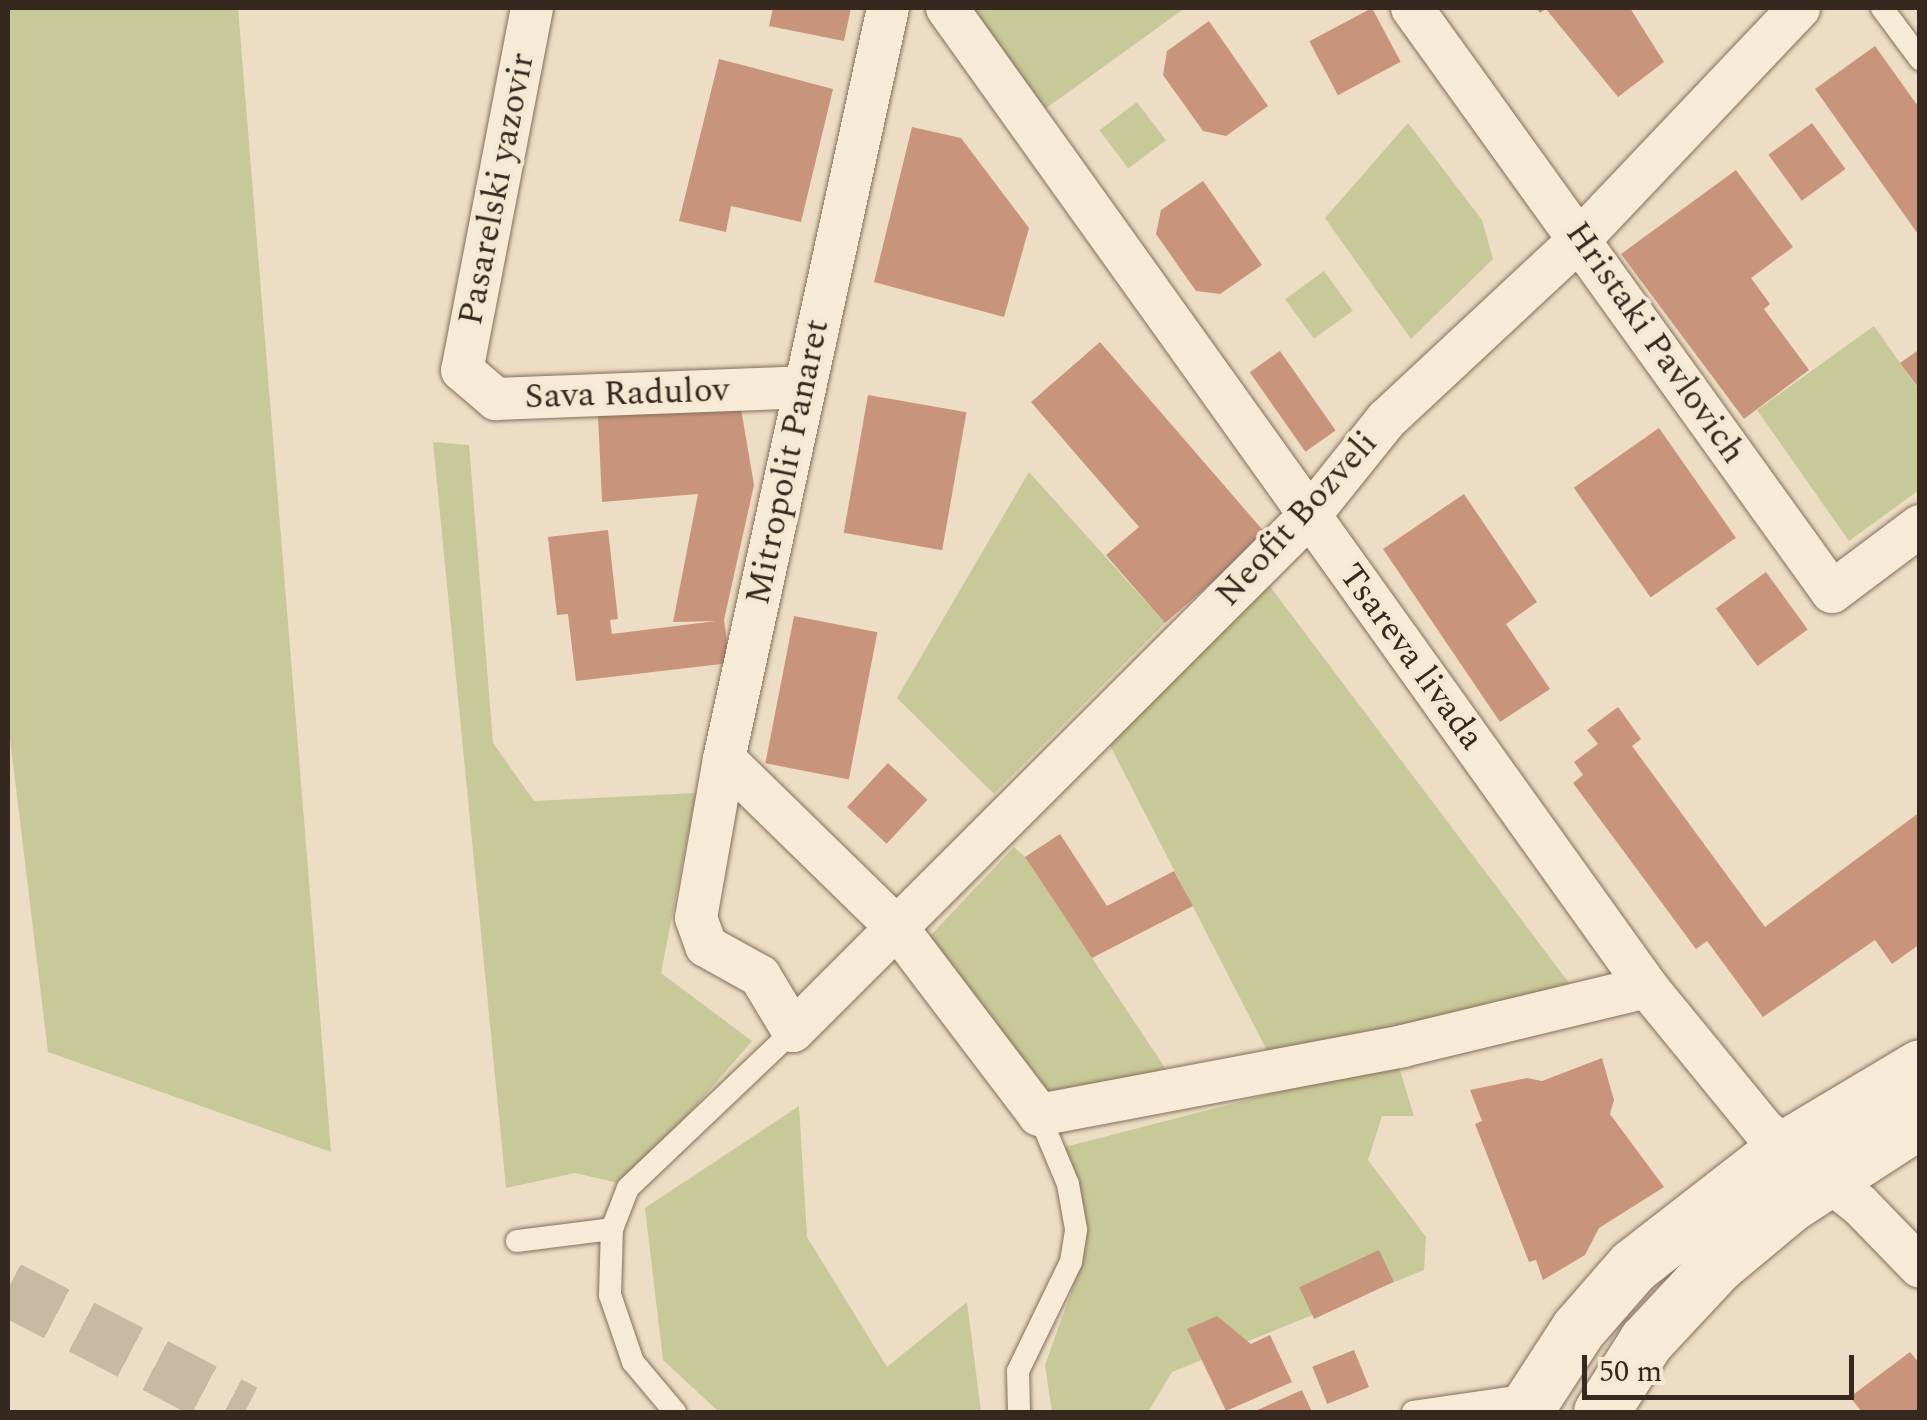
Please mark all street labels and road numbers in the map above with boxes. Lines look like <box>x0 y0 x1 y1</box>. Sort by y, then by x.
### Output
street label: Pasarelski yazovir <box>450 49 544 329</box>
street label: Hristaki Pavlovich <box>1556 214 1754 472</box>
street label: Mitropolit Panaret <box>737 315 839 609</box>
street label: Sava Radulov <box>524 369 730 419</box>
street label: Neofit Bozveli <box>1207 423 1387 615</box>
street label: Tsareva livada <box>1330 556 1492 758</box>

